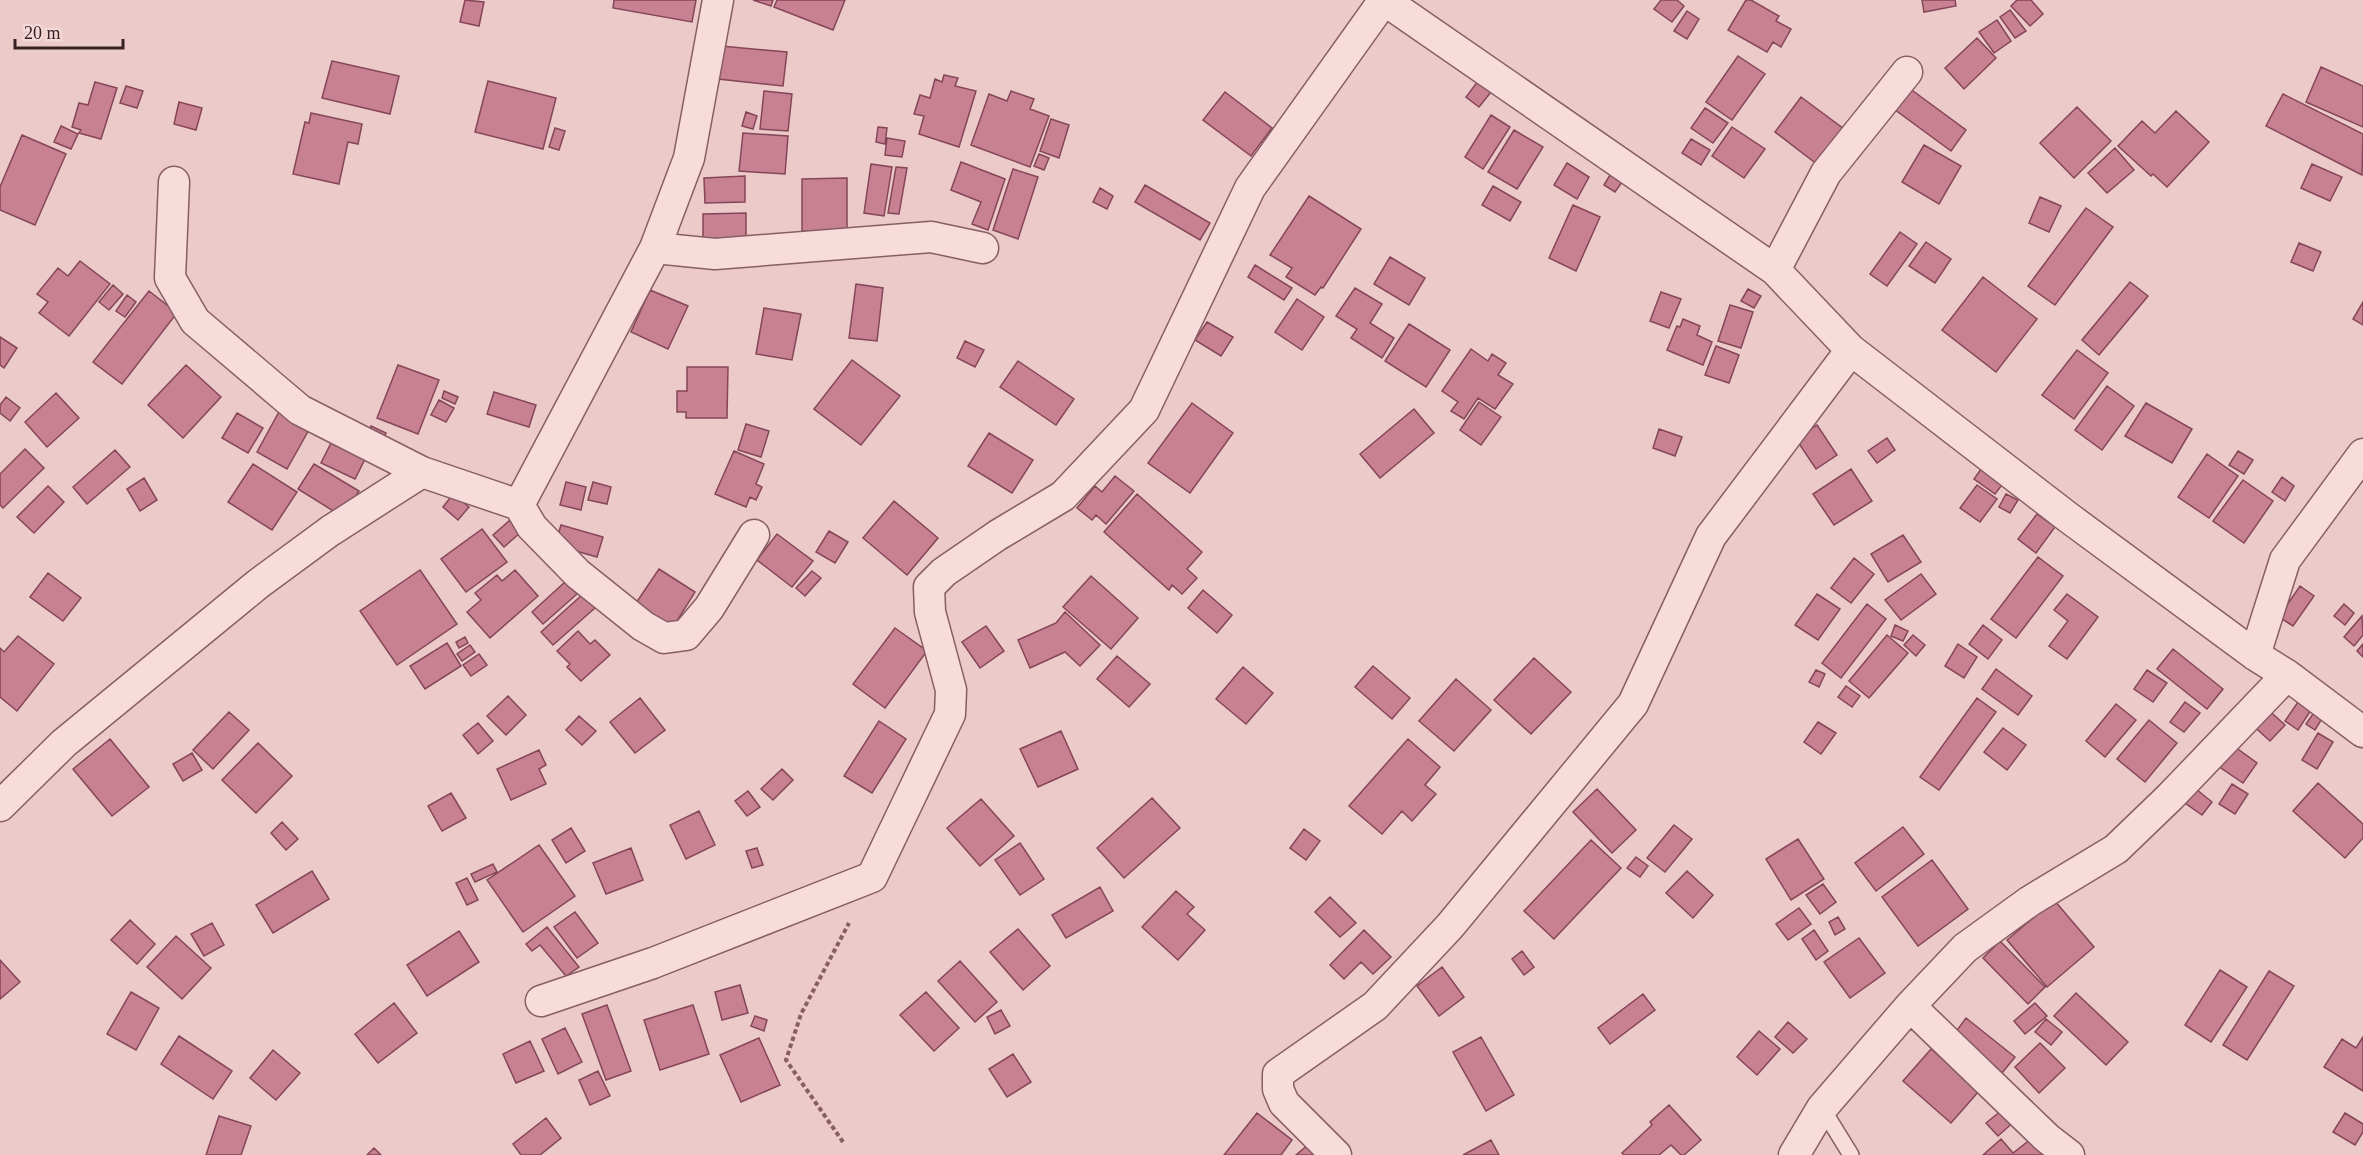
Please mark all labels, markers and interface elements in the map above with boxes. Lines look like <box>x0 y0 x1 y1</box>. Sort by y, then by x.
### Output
scale bar <box>15 12 123 50</box>
text: 20 m <box>24 23 61 43</box>

